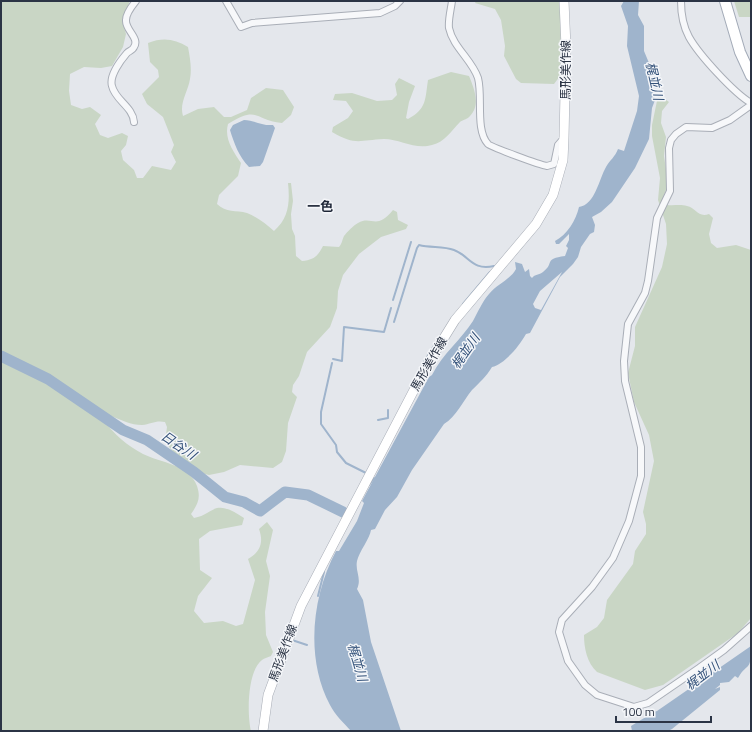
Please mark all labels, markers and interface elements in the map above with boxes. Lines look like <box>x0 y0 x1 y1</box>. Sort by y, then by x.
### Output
street label: 馬形美作線 <box>556 40 575 100</box>
water label: 梶並川 <box>641 60 670 104</box>
district label: 一色 <box>307 196 333 216</box>
water label: 梶並川 <box>446 328 486 373</box>
street label: 馬形美作線 <box>405 333 452 394</box>
water label: 日谷川 <box>157 426 202 465</box>
street label: 馬形美作線 <box>263 621 302 684</box>
water label: 梶並川 <box>343 640 374 685</box>
water label: 梶並川 <box>680 654 725 695</box>
scale bar <box>616 698 711 724</box>
text: 100 m <box>622 702 655 721</box>

